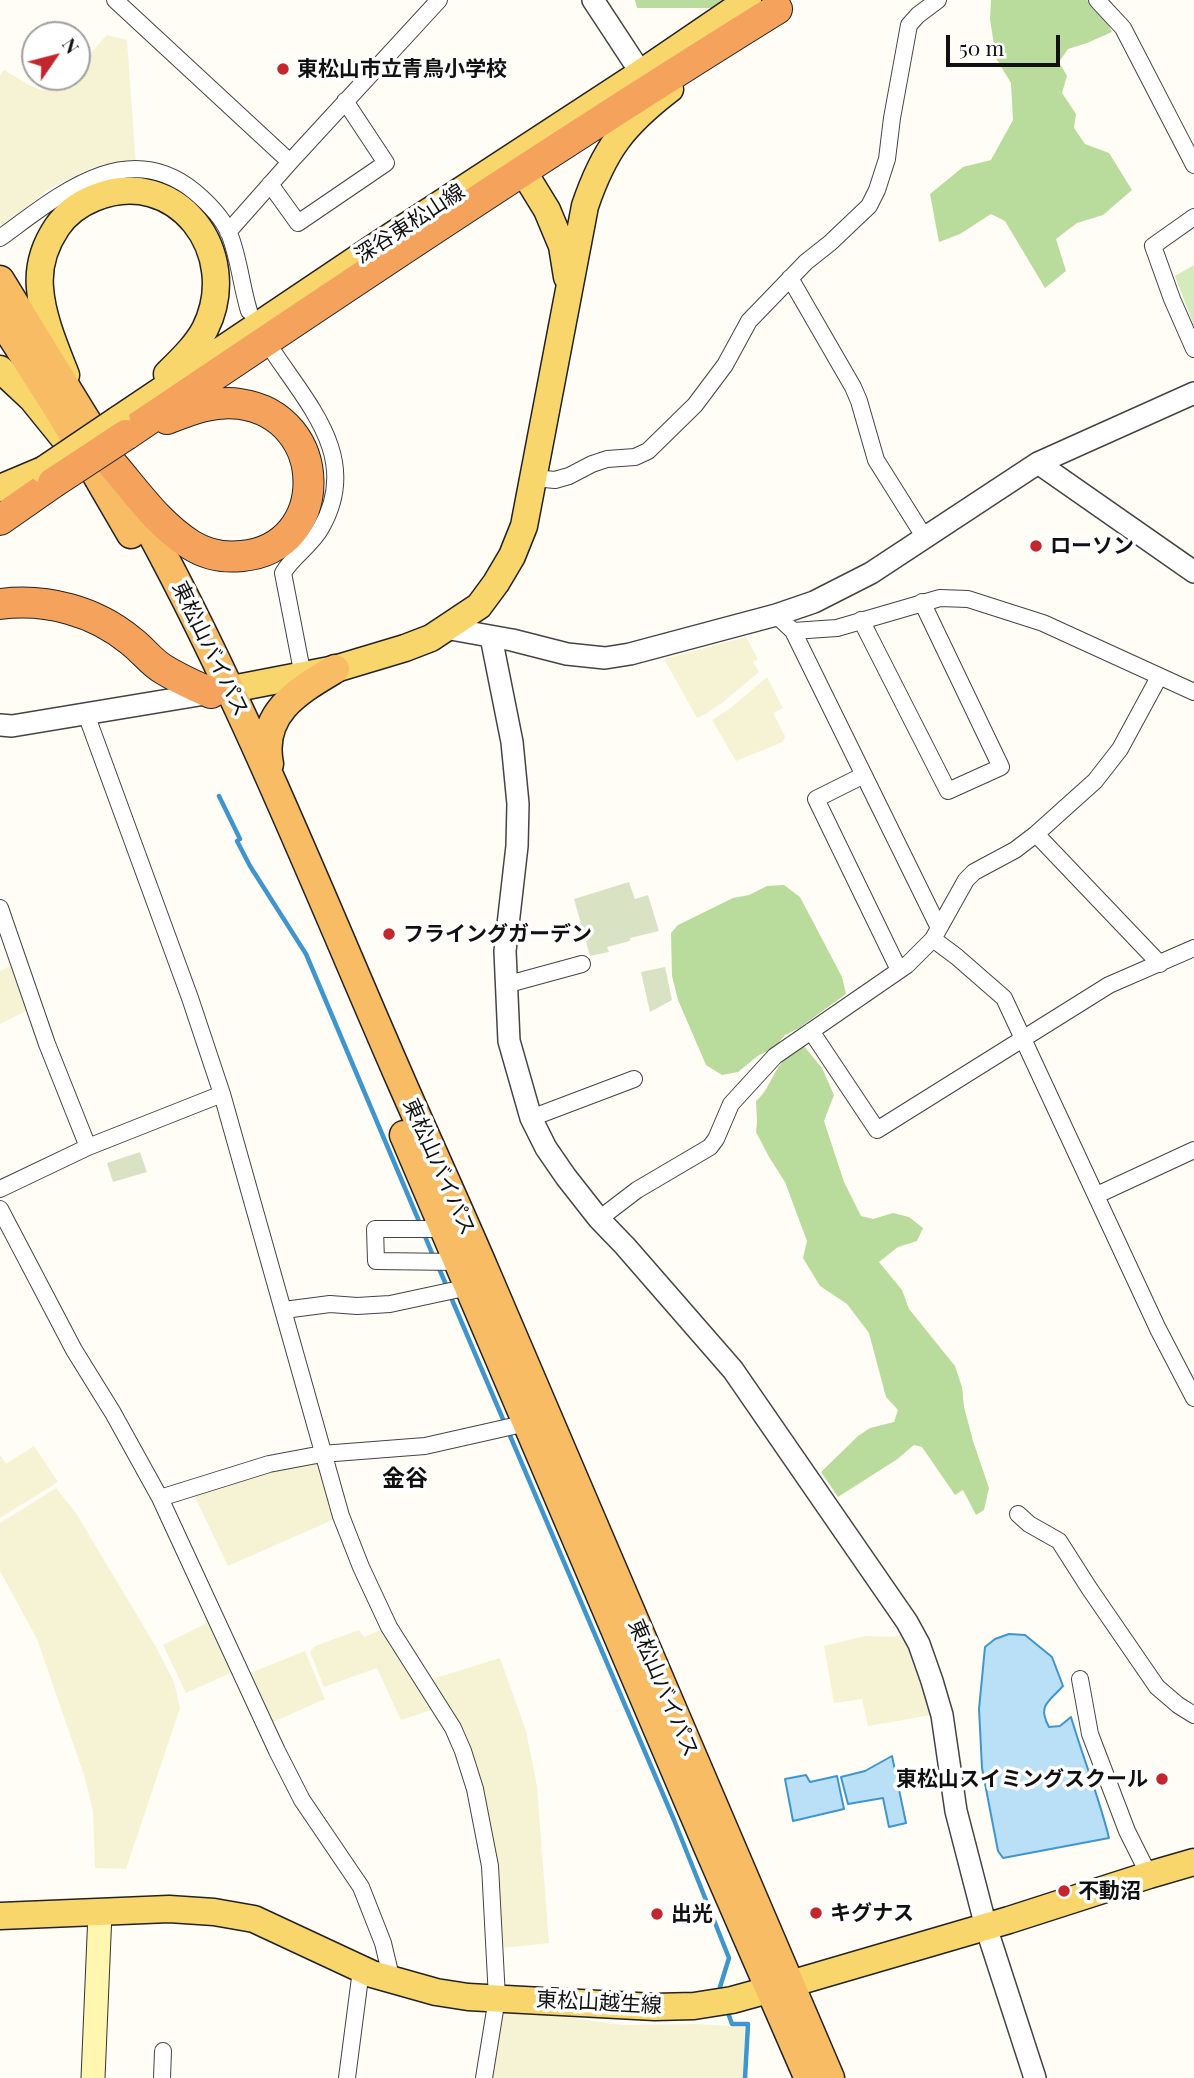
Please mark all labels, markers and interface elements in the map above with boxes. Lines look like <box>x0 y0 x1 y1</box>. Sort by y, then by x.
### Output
north arrow <box>21 21 91 91</box>
scale bar <box>949 21 1063 65</box>
text: N <box>57 32 86 58</box>
text: 50 m <box>959 33 1004 61</box>
place label: 東松山市立青鳥小学校 <box>297 56 507 82</box>
marker: 東松山市立青鳥小学校 <box>275 61 291 77</box>
street label: 深谷東松山線 <box>350 179 470 269</box>
place label: ローソン <box>1050 533 1134 559</box>
marker: ローソン <box>1028 538 1044 554</box>
street label: 東松山バイパス <box>166 577 254 721</box>
place label: フライングガーデン <box>403 921 592 947</box>
marker: フライングガーデン <box>381 926 397 942</box>
street label: 東松山バイパス <box>398 1095 480 1239</box>
district label: 金谷 <box>382 1465 428 1493</box>
street label: 東松山バイパス <box>623 1615 703 1761</box>
place label: 東松山スイミングスクール <box>896 1766 1148 1792</box>
marker: 東松山スイミングスクール <box>1154 1771 1170 1787</box>
place label: 不動沼 <box>1078 1878 1141 1904</box>
marker: 不動沼 <box>1056 1883 1072 1899</box>
place label: キグナス <box>830 1900 914 1926</box>
place label: 出光 <box>671 1901 713 1927</box>
marker: キグナス <box>808 1905 824 1921</box>
marker: 出光 <box>649 1906 665 1922</box>
street label: 東松山越生線 <box>535 1987 663 2019</box>

